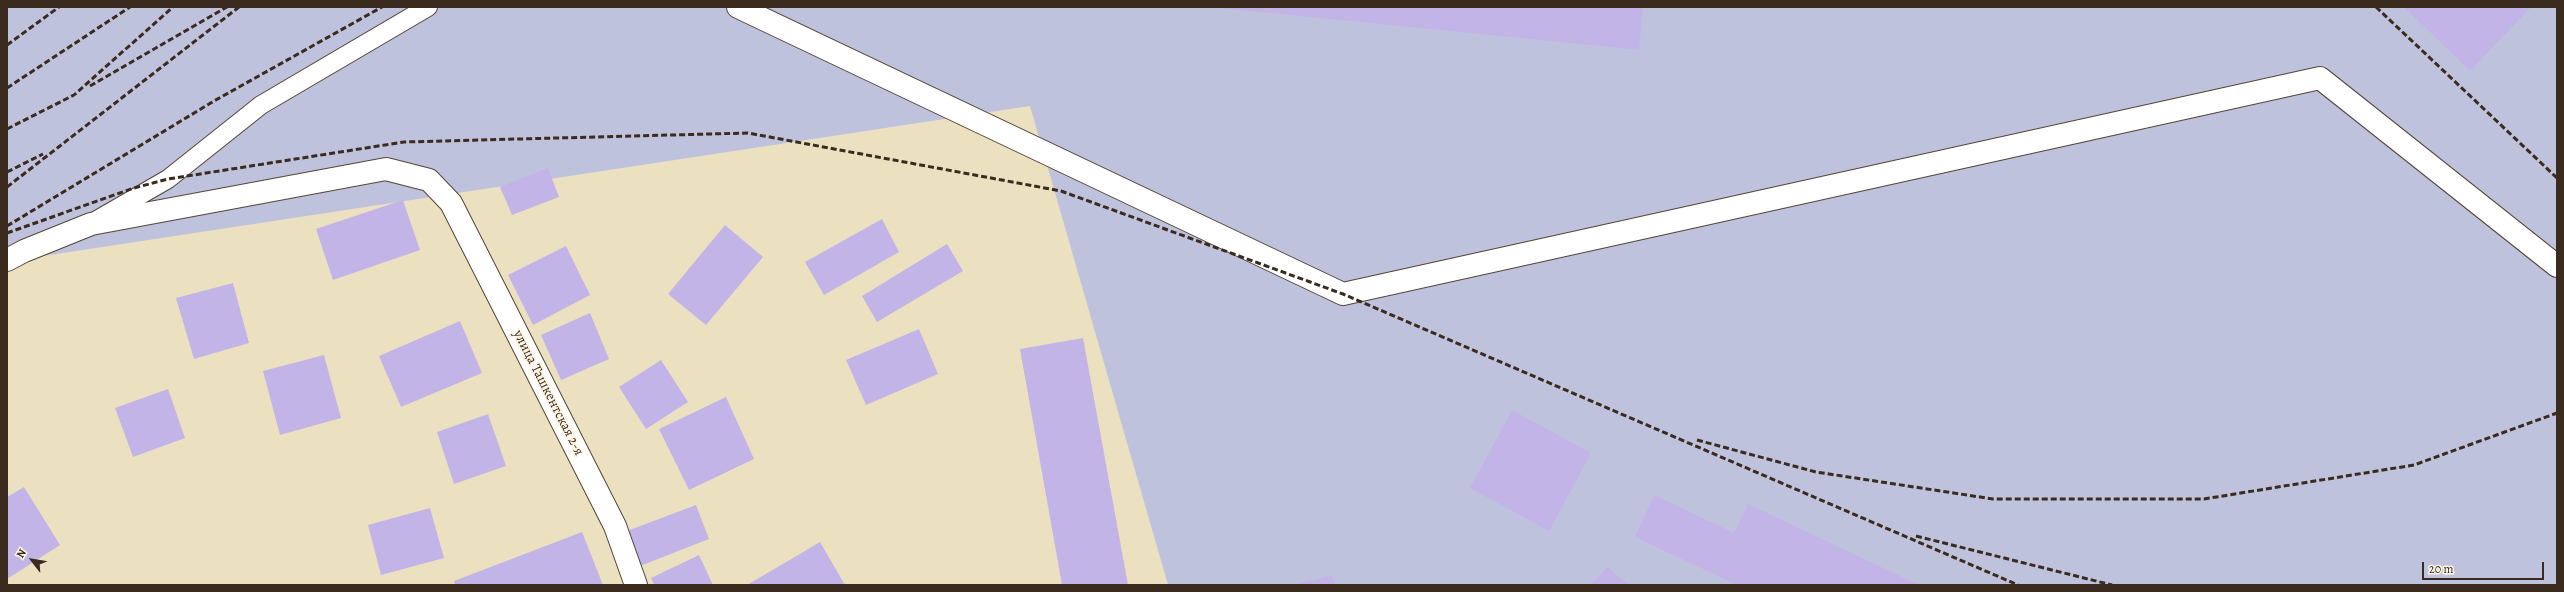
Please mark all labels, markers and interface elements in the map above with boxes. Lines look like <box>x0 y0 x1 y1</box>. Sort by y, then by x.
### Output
street label: улица Ташкентская 2-я <box>509 327 587 459</box>
north arrow <box>12 540 52 580</box>
text: N <box>13 546 30 561</box>
scale bar <box>2424 554 2546 580</box>
text: 20 m <box>2429 561 2453 577</box>

